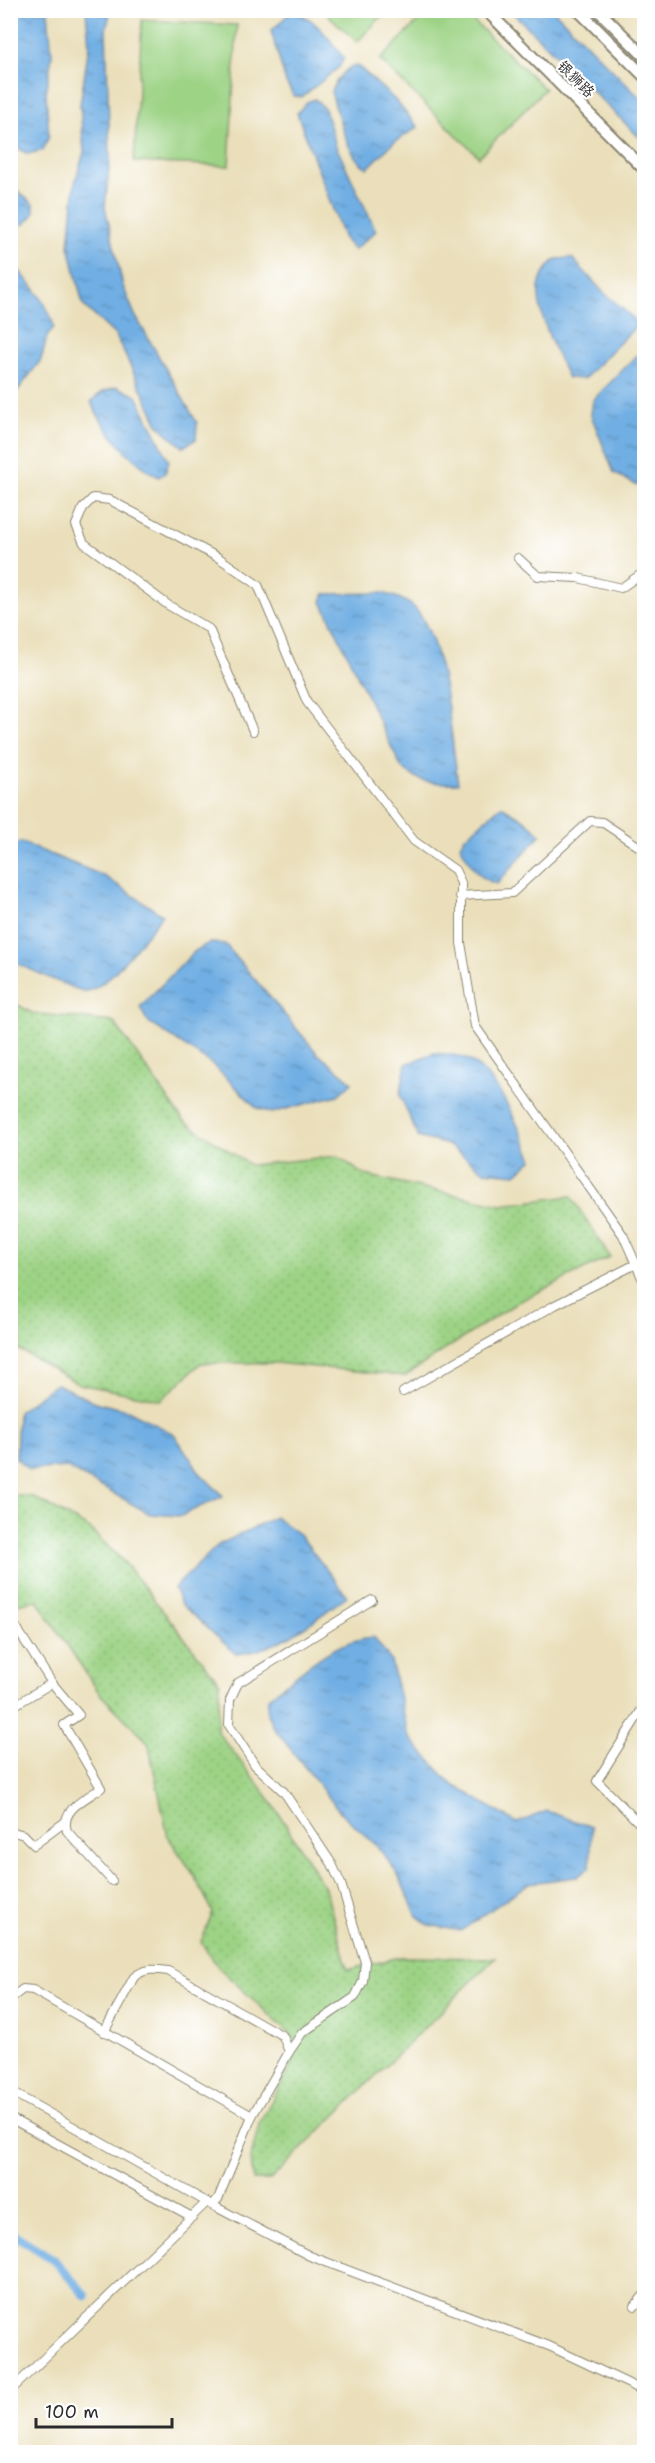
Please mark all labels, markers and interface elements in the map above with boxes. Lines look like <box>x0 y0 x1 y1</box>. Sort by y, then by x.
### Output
street label: 银狮路 <box>553 56 599 102</box>
scale bar <box>36 2391 172 2429</box>
text: 100 m <box>45 2400 99 2424</box>

